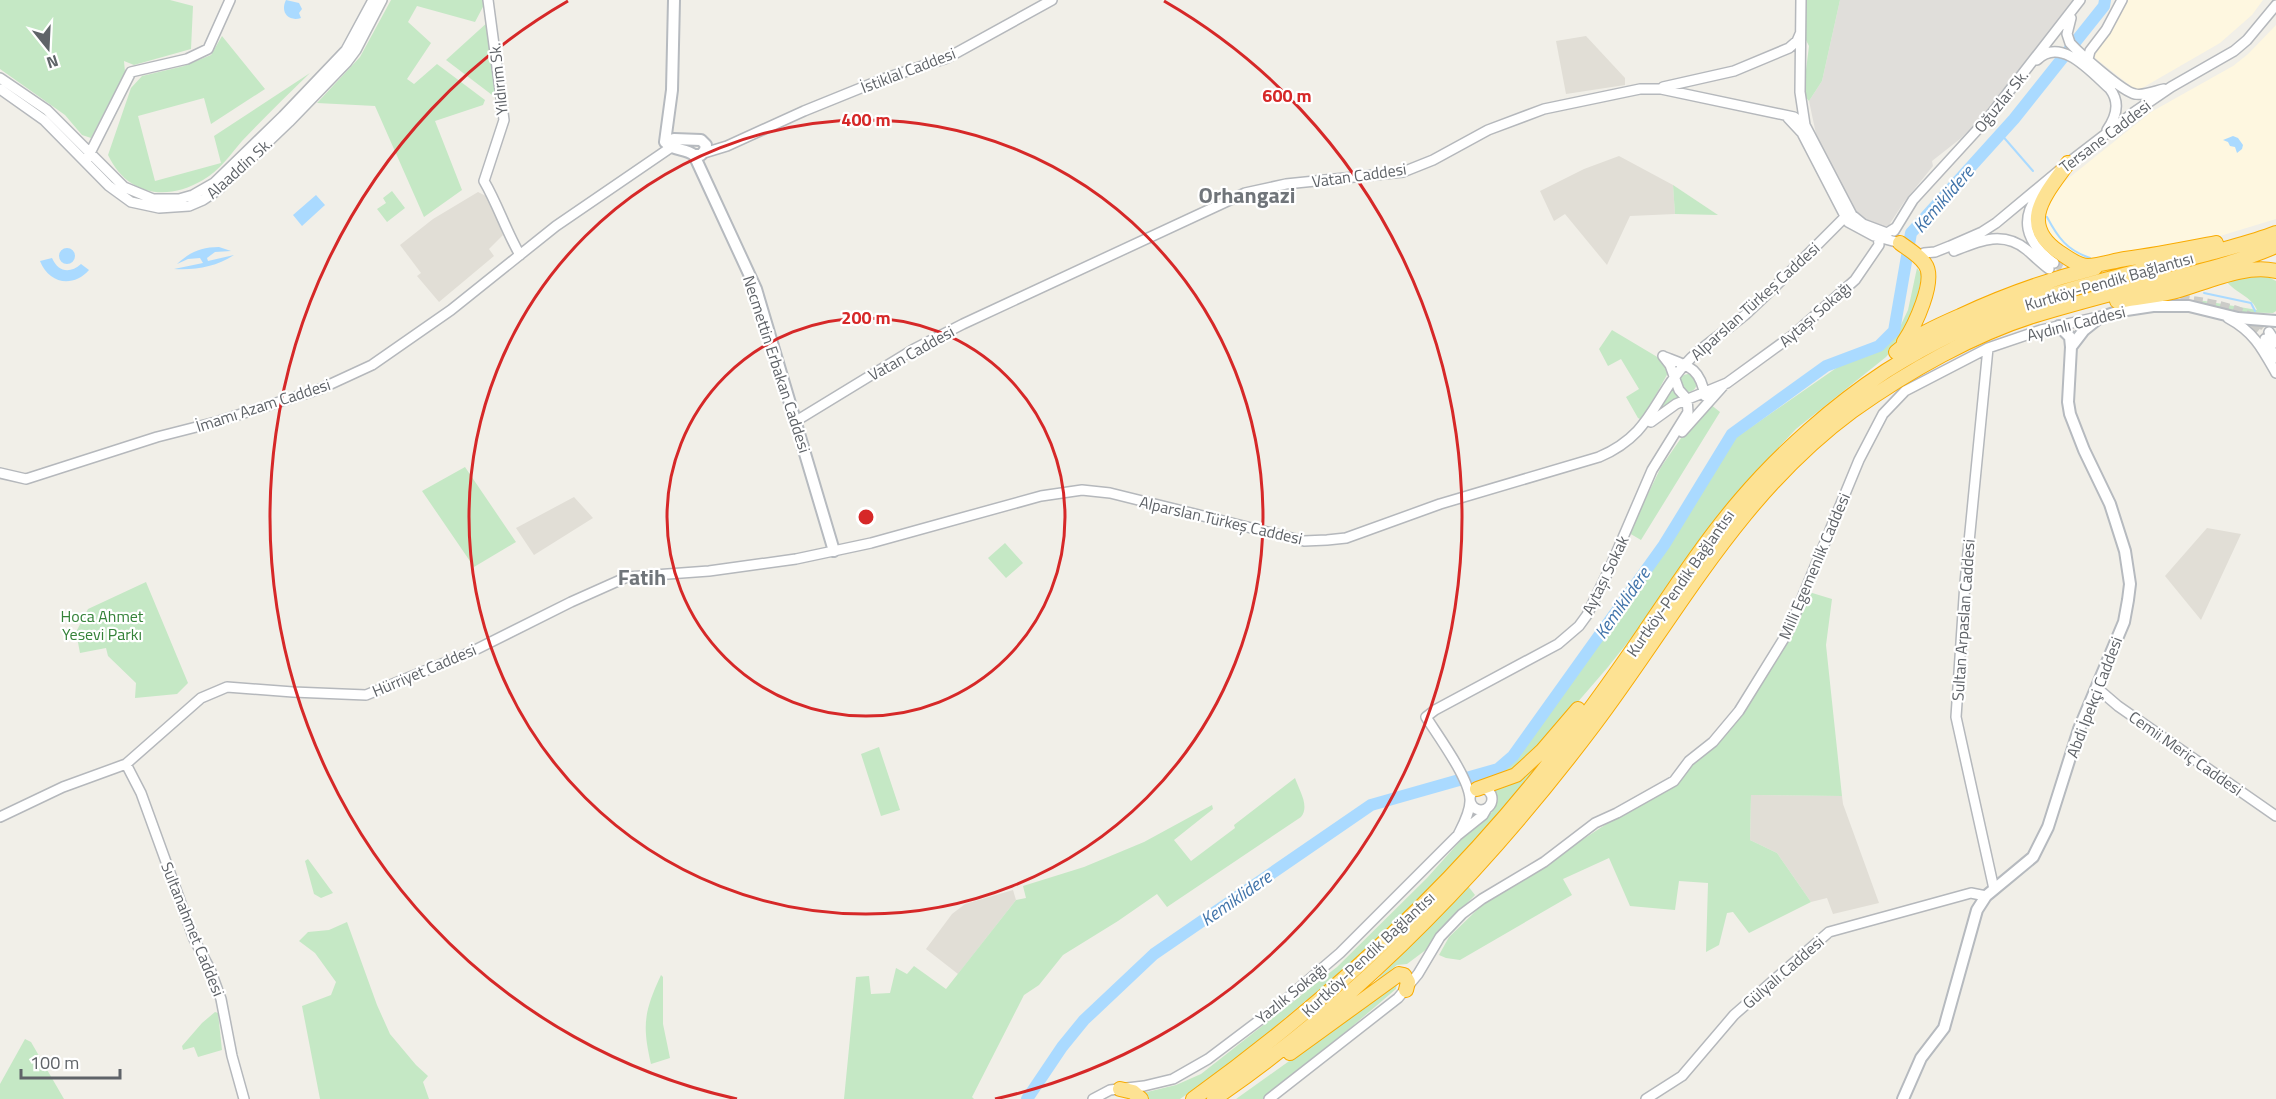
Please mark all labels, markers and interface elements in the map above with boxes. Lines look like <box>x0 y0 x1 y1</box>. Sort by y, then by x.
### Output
north arrow <box>18 18 78 78</box>
street label: İstiklal Caddesi <box>857 41 959 99</box>
street label: Yıldırım Sk. <box>482 42 514 116</box>
text: N <box>44 49 62 75</box>
street label: Oğuzlar Sk. <box>1968 64 2034 138</box>
text: 600 m <box>1262 82 1312 109</box>
street label: Tersane Caddesi <box>2054 94 2156 178</box>
text: 400 m <box>841 106 891 133</box>
street label: Alaaddin Sk. <box>201 132 277 204</box>
street label: Vatan Caddesi <box>1310 156 1408 194</box>
water label: Kemiklidere <box>1906 158 1981 239</box>
district label: Orhangazi <box>1199 178 1295 212</box>
street label: Alparslan Türkeş Caddesi <box>1685 236 1825 366</box>
street label: Kurtköy-Pendik Bağlantısı <box>2022 245 2196 317</box>
street label: Necmettin Erbakan Caddesi <box>737 272 817 456</box>
street label: Aytaşı Sokağı <box>1773 276 1857 352</box>
street label: Aydınlı Caddesi <box>2024 299 2128 347</box>
text: 200 m <box>841 304 891 331</box>
street label: Vatan Caddesi <box>864 319 958 387</box>
street label: İmamı Azam Caddesi <box>193 372 333 438</box>
street label: Milli Egemenlik Caddesi <box>1772 489 1856 643</box>
street label: Alparslan Türkeş Caddesi <box>1137 490 1305 550</box>
street label: Kurtköy-Pendik Bağlantısı <box>1620 505 1740 661</box>
centre of rings <box>856 507 876 527</box>
street label: Aytaşı Sokak <box>1575 531 1635 619</box>
street label: Sultan Arpaslan Caddesi <box>1945 538 1981 702</box>
district label: Fatih <box>618 560 666 594</box>
water label: Kemiklidere <box>1588 560 1657 644</box>
park label: Hoca Ahmet Yesevi Parkı <box>61 604 144 646</box>
street label: Abdi İpekçi Caddesi <box>2060 633 2128 761</box>
street label: Hürriyet Caddesi <box>368 637 480 703</box>
street label: Cemii Meriç Caddesi <box>2124 705 2248 801</box>
street label: Sultanahmet Caddesi <box>155 858 231 1000</box>
water label: Kemiklidere <box>1195 863 1279 932</box>
street label: Kurtköy-Pendik Bağlantısı <box>1296 886 1440 1022</box>
street label: Gülyalı Caddesi <box>1737 930 1829 1014</box>
street label: Yazlık Sokağı <box>1250 957 1332 1029</box>
scale bar <box>21 1042 120 1080</box>
text: 100 m <box>30 1049 79 1076</box>

